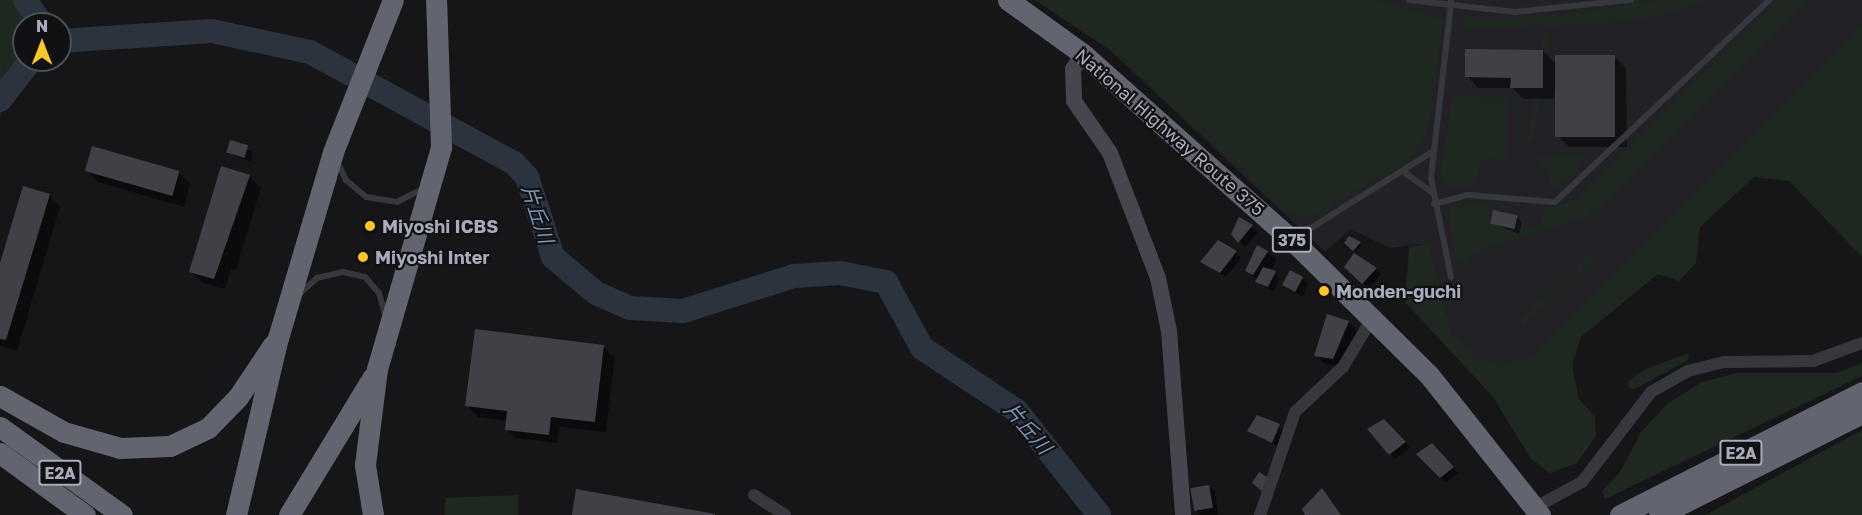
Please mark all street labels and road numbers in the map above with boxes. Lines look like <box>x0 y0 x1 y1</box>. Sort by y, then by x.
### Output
street label: National Highway Route 375 <box>1071 44 1269 220</box>
road number: 375 <box>1271 227 1313 253</box>
road number: E2A <box>1718 440 1764 466</box>
road number: E2A <box>38 460 82 486</box>

